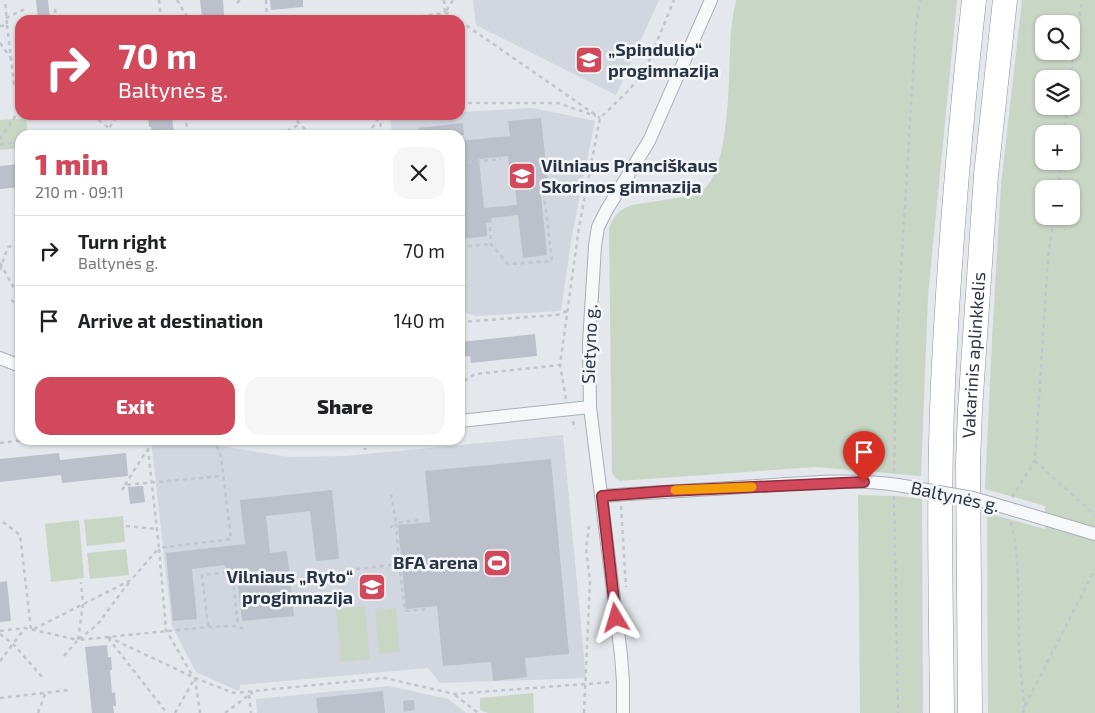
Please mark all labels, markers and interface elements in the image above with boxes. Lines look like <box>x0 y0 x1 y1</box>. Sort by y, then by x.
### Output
map controls <box>1035 15 1080 225</box>
button: search <box>1035 15 1080 60</box>
text: 70 m <box>118 34 197 76</box>
icon: right <box>35 35 100 100</box>
place label: „Spindulio“ progimnazija <box>608 38 719 81</box>
school or university icon: „Spindulio“ progimnazija <box>574 45 604 75</box>
button: layers <box>1035 70 1080 115</box>
text: Baltynės g. <box>118 76 228 102</box>
button: + <box>1035 125 1080 170</box>
text: 1 min <box>35 145 109 181</box>
button: close <box>393 147 445 199</box>
place label: Vilniaus Pranciškaus Skorinos gimnazija <box>541 154 718 197</box>
school or university icon: Vilniaus Pranciškaus Skorinos gimnazija <box>507 161 537 191</box>
button: − <box>1035 180 1080 225</box>
text: 210 m · 09:11 <box>35 182 124 201</box>
text: Turn right <box>78 230 166 253</box>
icon: right <box>35 237 63 265</box>
text: 70 m <box>403 239 445 262</box>
text: Baltynės g. <box>78 253 158 272</box>
street label: Vakarinis aplinkkelis <box>957 271 989 439</box>
street label: Sietyno g. <box>577 304 601 384</box>
icon: arrive <box>35 307 63 335</box>
text: Arrive at destination <box>78 309 263 332</box>
text: 140 m <box>393 309 445 332</box>
button: Exit <box>35 377 235 435</box>
button: Share <box>245 377 445 435</box>
pin <box>843 431 885 482</box>
icon: arrive <box>850 438 878 466</box>
street label: Baltynės g. <box>909 476 1002 516</box>
sports icon: BFA arena <box>482 548 512 578</box>
place label: BFA arena <box>393 551 478 573</box>
place label: Vilniaus „Ryto“ progimnazija <box>226 565 353 608</box>
school or university icon: Vilniaus „Ryto“ progimnazija <box>357 572 387 602</box>
position arrow <box>589 591 641 643</box>

